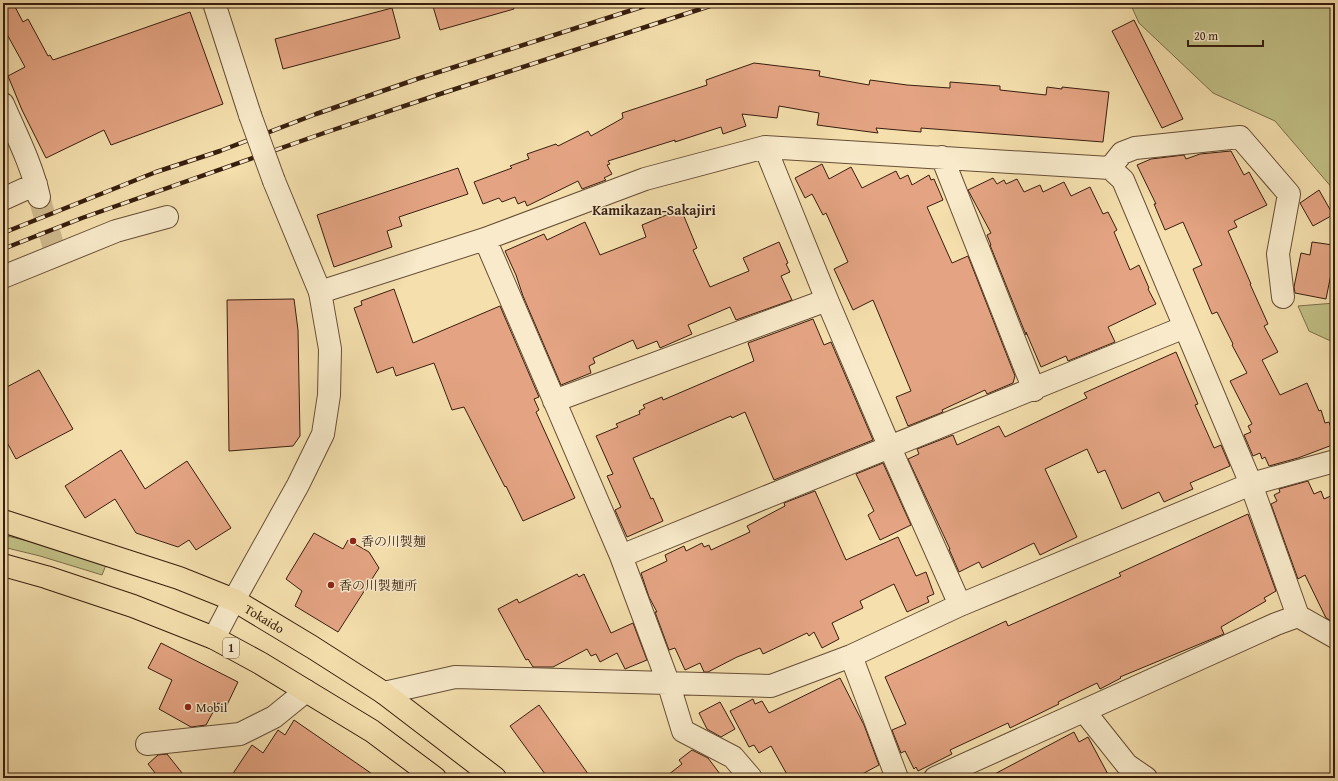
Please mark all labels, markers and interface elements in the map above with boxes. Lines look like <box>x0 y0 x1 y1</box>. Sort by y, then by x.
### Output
scale bar <box>1188 22 1263 48</box>
text: 20 m <box>1194 27 1218 44</box>
district label: Kamikazan-Sakajiri <box>592 200 716 220</box>
place label: 香の川製麺 <box>361 532 426 551</box>
marker: 香の川製麺 <box>348 536 358 546</box>
place label: 香の川製麺所 <box>339 576 417 595</box>
marker: 香の川製麺所 <box>326 580 336 590</box>
street label: Tokaido <box>241 600 288 638</box>
road number: 1 <box>223 638 239 658</box>
place label: Mobil <box>196 698 228 717</box>
marker: Mobil <box>183 702 193 712</box>

